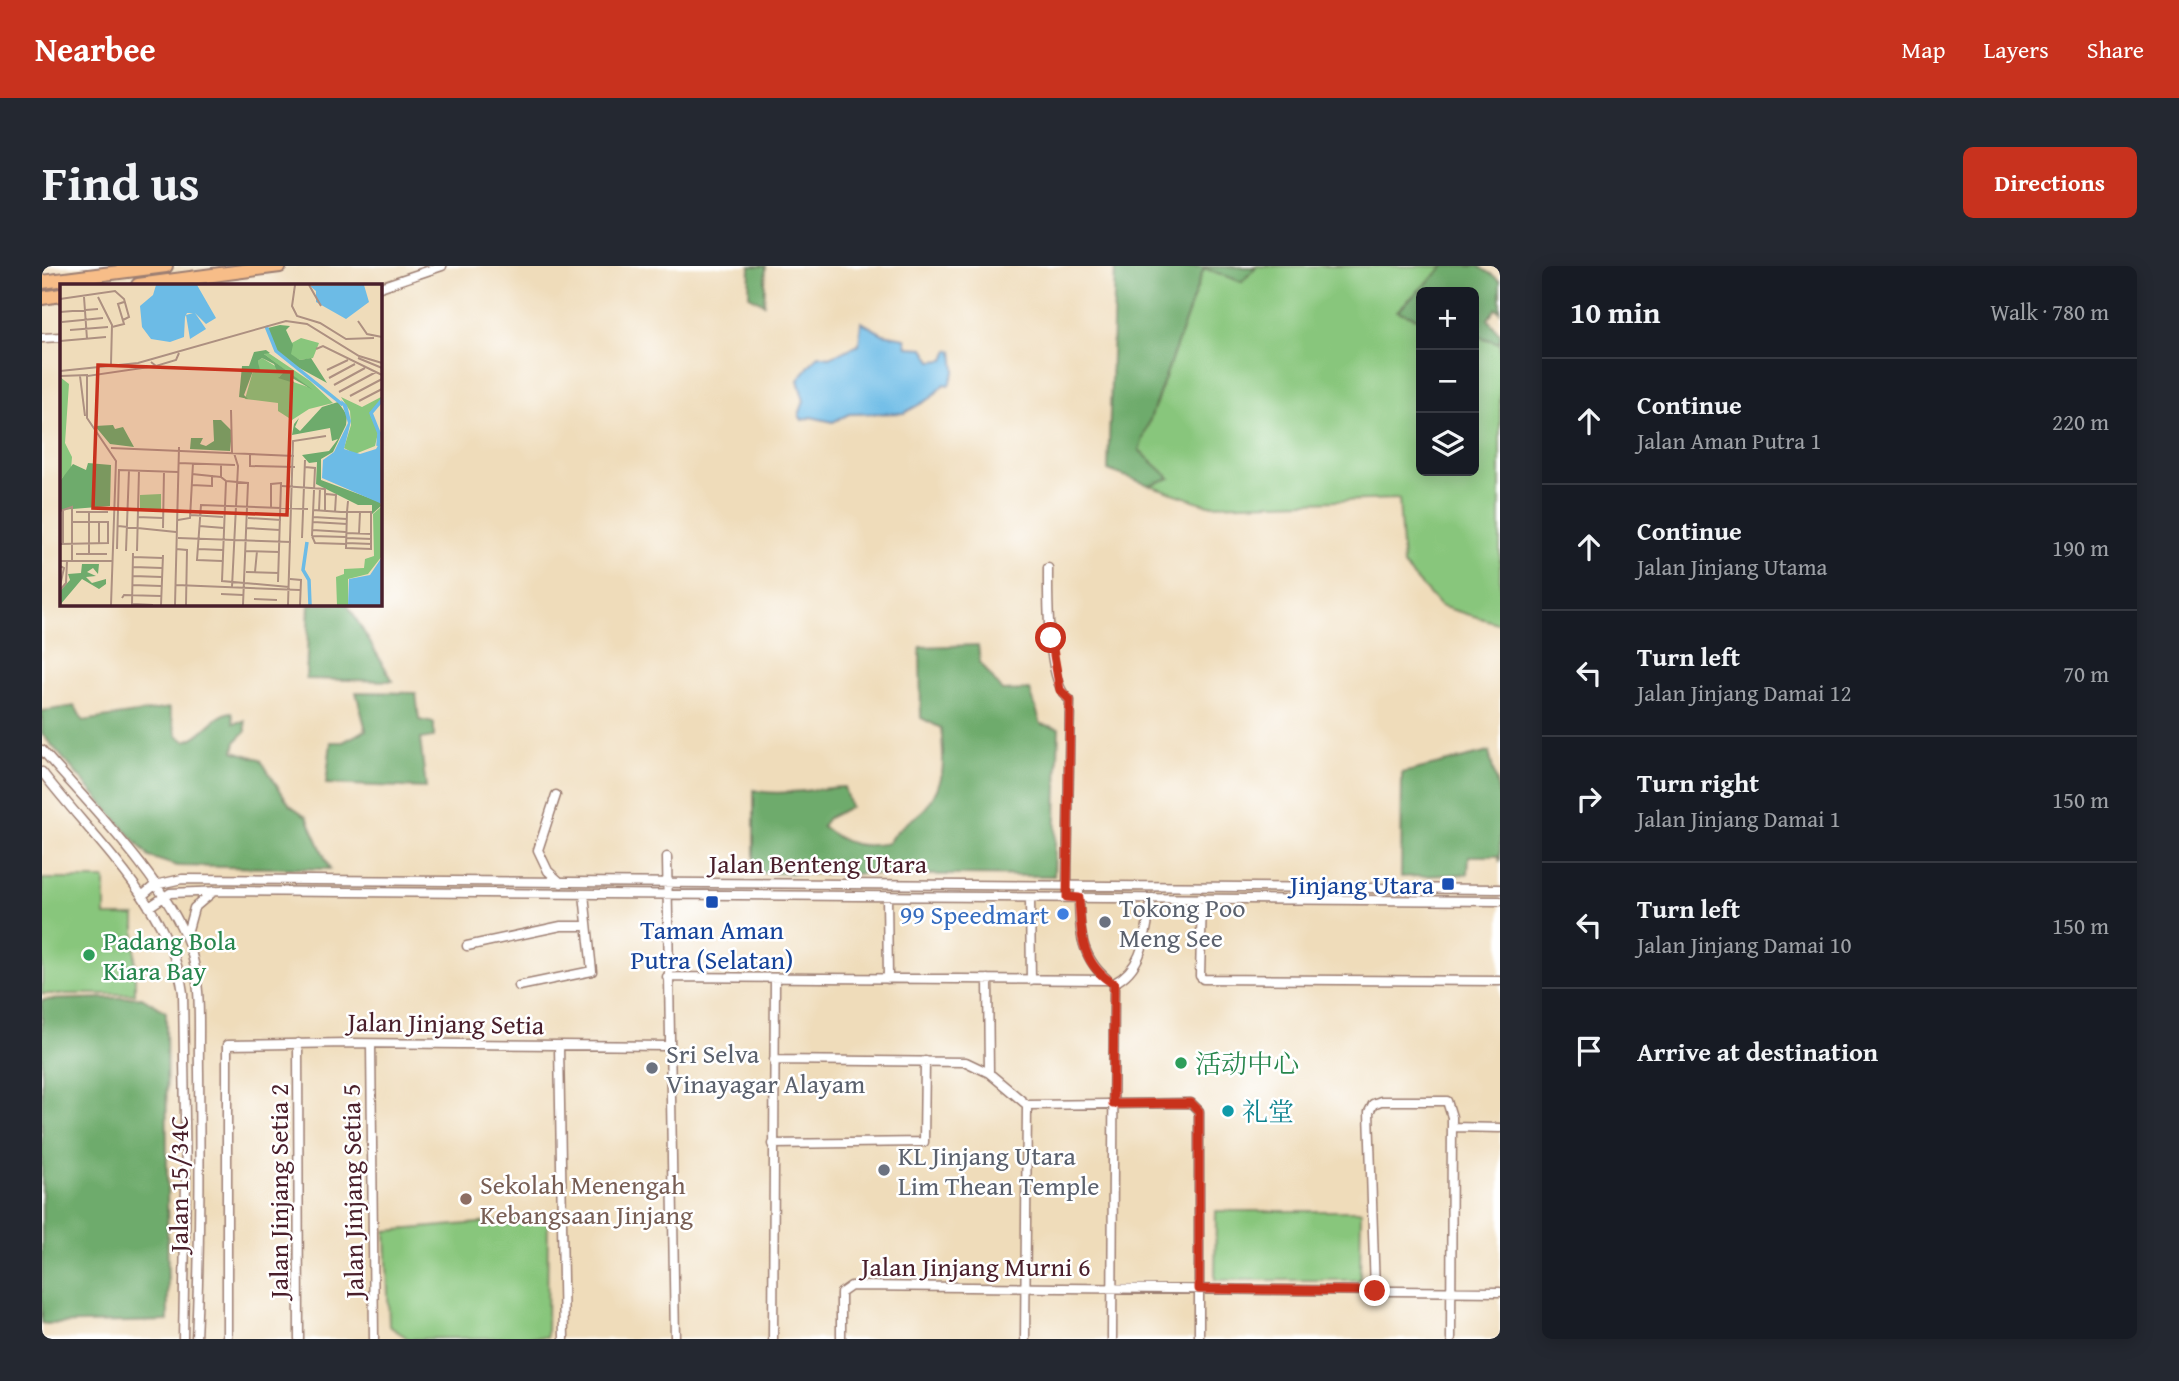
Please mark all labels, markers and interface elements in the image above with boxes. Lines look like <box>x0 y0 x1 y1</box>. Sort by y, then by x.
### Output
text: Nearbee <box>35 25 156 73</box>
text: Map <box>1902 32 1945 67</box>
text: Layers <box>1983 32 2049 67</box>
text: Share <box>2087 32 2144 67</box>
text: Find us <box>42 146 200 218</box>
button: Directions <box>1963 147 2137 218</box>
inset map <box>60 284 382 606</box>
map controls <box>1416 287 1479 476</box>
button: + <box>1416 287 1479 350</box>
text: 10 min <box>1570 290 1660 334</box>
text: Walk · 780 m <box>1990 295 2109 328</box>
button: − <box>1416 350 1479 413</box>
text: Continue <box>1637 385 1742 424</box>
icon: ahead <box>1570 402 1608 440</box>
text: 220 m <box>2052 405 2109 438</box>
button: layers <box>1416 413 1479 476</box>
text: Jalan Aman Putra 1 <box>1637 424 1821 457</box>
text: Continue <box>1637 511 1742 550</box>
icon: ahead <box>1570 528 1608 566</box>
text: 190 m <box>2052 531 2109 564</box>
text: Jalan Jinjang Utama <box>1637 550 1827 583</box>
route start <box>1035 622 1066 653</box>
text: Turn left <box>1637 637 1740 676</box>
icon: left <box>1570 654 1608 692</box>
text: 70 m <box>2063 657 2109 690</box>
text: Jalan Jinjang Damai 12 <box>1637 676 1852 709</box>
text: Turn right <box>1637 763 1759 802</box>
icon: right <box>1570 780 1608 818</box>
text: 150 m <box>2052 783 2109 816</box>
text: Jalan Jinjang Damai 1 <box>1637 802 1841 835</box>
street label: Jalan Benteng Utara <box>706 844 928 883</box>
place label: Jinjang Utara <box>1287 865 1435 904</box>
marker: Jinjang Utara <box>1440 876 1456 892</box>
place label: Tokong Poo Meng See <box>1119 888 1246 957</box>
text: Turn left <box>1637 889 1740 928</box>
marker: Taman Aman Putra (Selatan) <box>704 894 720 910</box>
place label: 99 Speedmart <box>900 895 1049 934</box>
marker: 99 Speedmart <box>1055 906 1071 922</box>
icon: left <box>1570 906 1608 944</box>
text: 150 m <box>2052 909 2109 942</box>
place label: Taman Aman Putra (Selatan) <box>631 910 793 979</box>
marker: Tokong Poo Meng See <box>1097 914 1113 930</box>
place label: Padang Bola Kiara Bay <box>103 921 237 990</box>
text: Jalan Jinjang Damai 10 <box>1637 928 1852 961</box>
marker: Padang Bola Kiara Bay <box>81 947 97 963</box>
street label: Jalan Jinjang Setia <box>344 1002 545 1044</box>
icon: arrive <box>1570 1032 1608 1070</box>
text: Arrive at destination <box>1637 1032 1878 1071</box>
place label: Sri Selva Vinayagar Alayam <box>666 1034 865 1103</box>
place label: 活动中心 <box>1195 1044 1299 1083</box>
marker: 活动中心 <box>1173 1055 1189 1071</box>
marker: Sri Selva Vinayagar Alayam <box>644 1060 660 1076</box>
street label: Jalan Jinjang Setia 5 <box>331 1083 373 1302</box>
street label: Jalan Jinjang Setia 2 <box>259 1084 298 1301</box>
place label: 礼堂 <box>1242 1092 1294 1131</box>
marker: 礼堂 <box>1220 1103 1236 1119</box>
street label: Jalan 15/34C <box>159 1116 198 1255</box>
place label: KL Jinjang Utara Lim Thean Temple <box>898 1136 1099 1205</box>
marker: KL Jinjang Utara Lim Thean Temple <box>876 1162 892 1178</box>
place label: Sekolah Menengah Kebangsaan Jinjang <box>480 1165 693 1234</box>
marker: Sekolah Menengah Kebangsaan Jinjang <box>458 1191 474 1207</box>
street label: Jalan Jinjang Murni 6 <box>858 1247 1091 1286</box>
route end <box>1359 1275 1390 1306</box>

